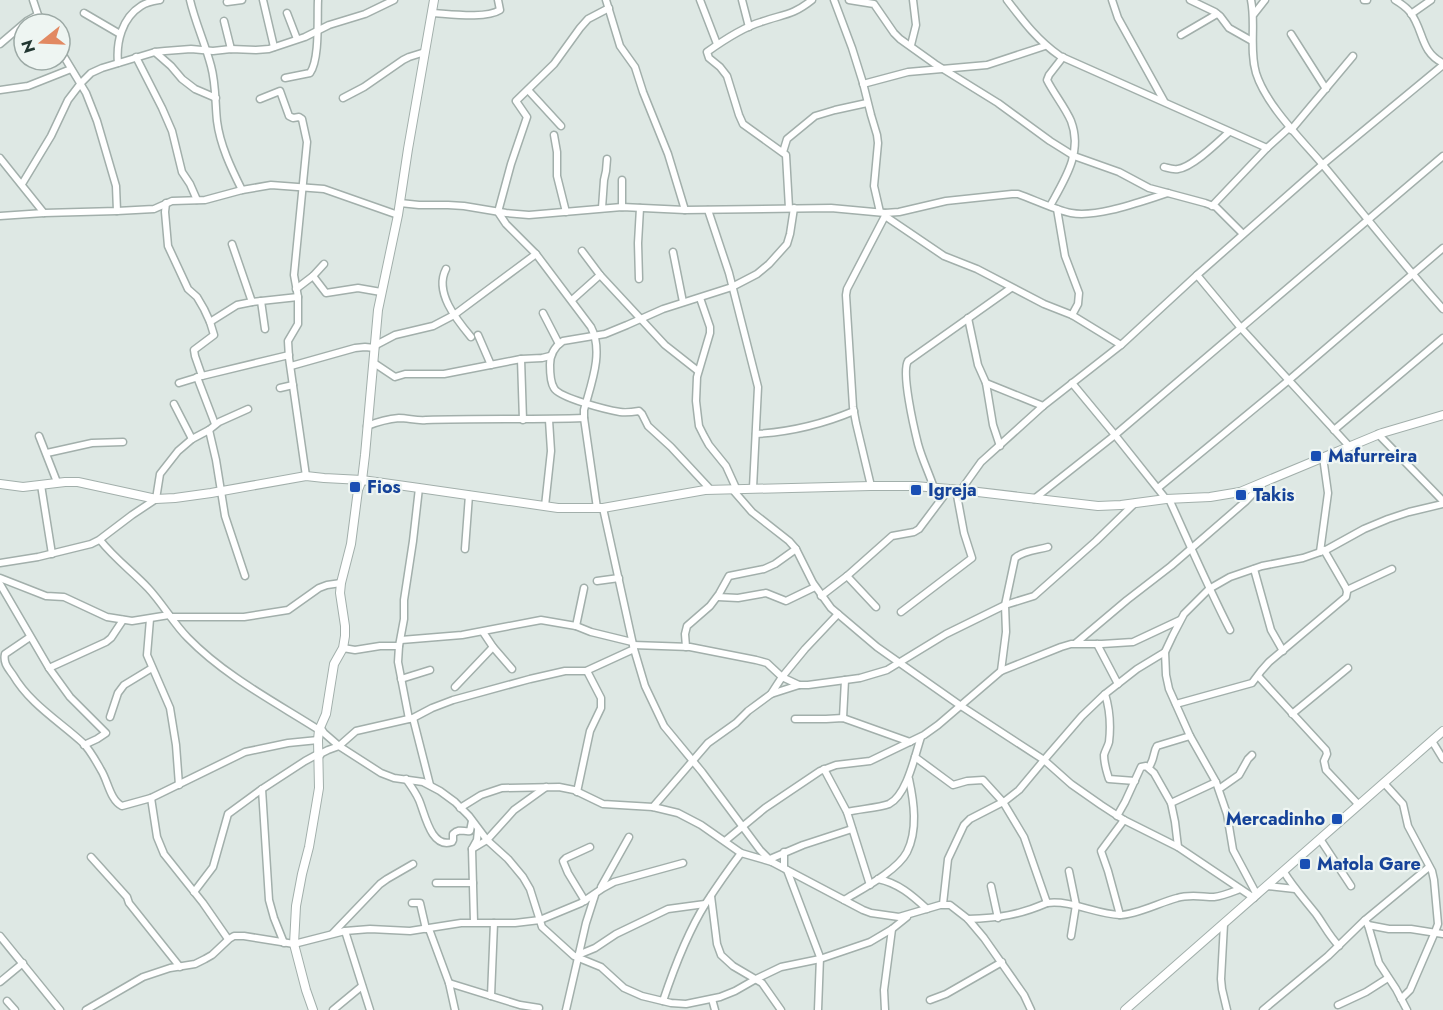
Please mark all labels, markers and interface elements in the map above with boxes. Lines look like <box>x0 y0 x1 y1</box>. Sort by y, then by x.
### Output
north arrow <box>12 12 72 72</box>
text: N <box>15 37 41 56</box>
place label: Mafurreira <box>1328 443 1417 469</box>
marker: Mafurreira <box>1309 449 1323 463</box>
place label: Fios <box>367 474 401 500</box>
place label: Igreja <box>928 477 977 503</box>
marker: Fios <box>348 480 362 494</box>
place label: Takis <box>1253 482 1295 508</box>
marker: Igreja <box>909 483 923 497</box>
marker: Takis <box>1234 488 1248 502</box>
place label: Mercadinho <box>1226 806 1325 832</box>
marker: Mercadinho <box>1330 812 1344 826</box>
place label: Matola Gare <box>1317 851 1421 877</box>
marker: Matola Gare <box>1298 857 1312 871</box>

